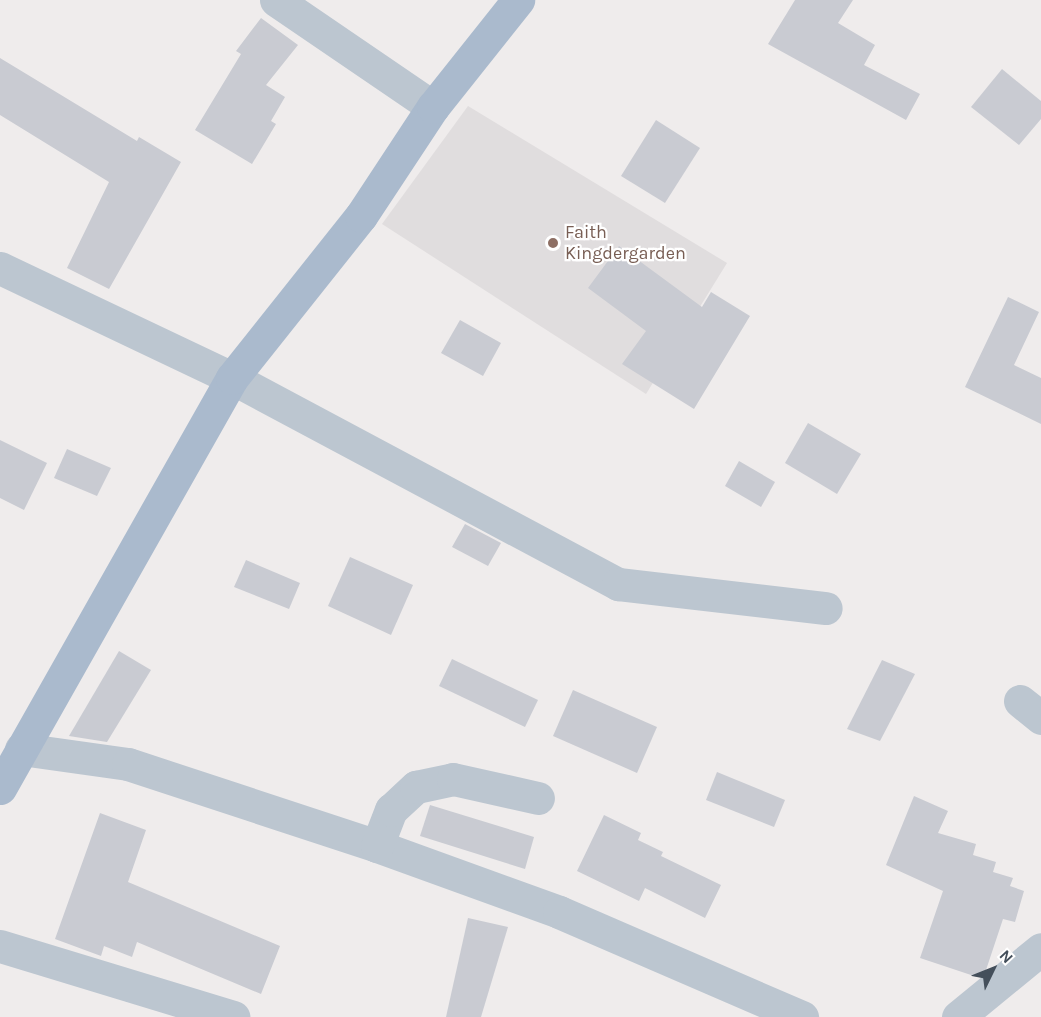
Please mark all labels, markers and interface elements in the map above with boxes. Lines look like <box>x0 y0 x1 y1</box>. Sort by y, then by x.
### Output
place label: Faith Kingdergarden <box>565 222 686 264</box>
marker: Faith Kingdergarden <box>546 236 560 250</box>
north arrow <box>963 939 1023 999</box>
text: N <box>996 946 1017 967</box>

